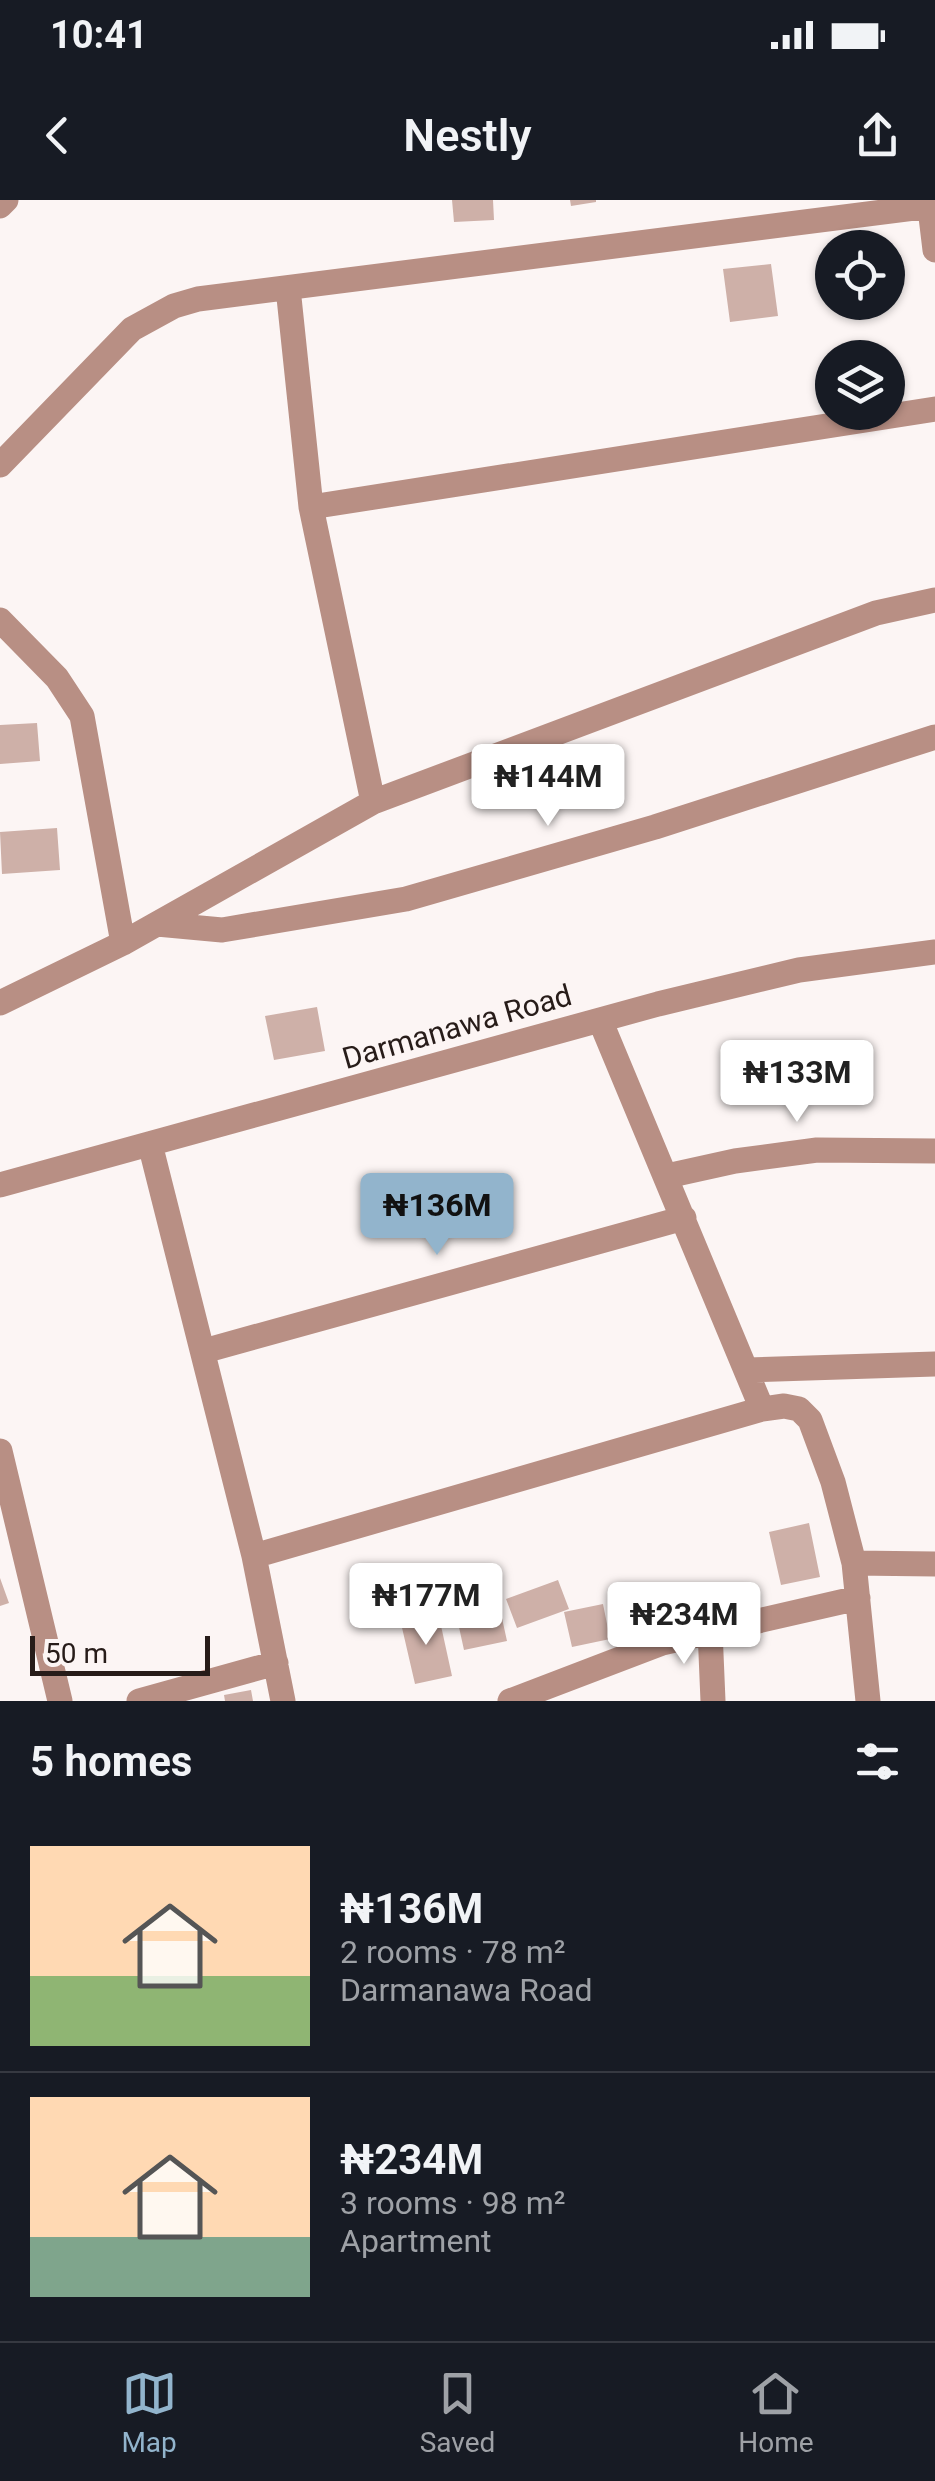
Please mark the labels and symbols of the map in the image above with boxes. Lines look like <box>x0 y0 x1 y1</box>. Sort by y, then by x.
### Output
pin: ₦144M <box>478 744 618 829</box>
street label: Darmanawa Road <box>338 977 576 1076</box>
pin: ₦133M <box>727 1040 867 1125</box>
pin: ₦136M <box>367 1173 507 1258</box>
pin: ₦177M <box>356 1563 496 1648</box>
pin: ₦234M <box>614 1582 754 1667</box>
scale bar <box>30 1631 210 1676</box>

